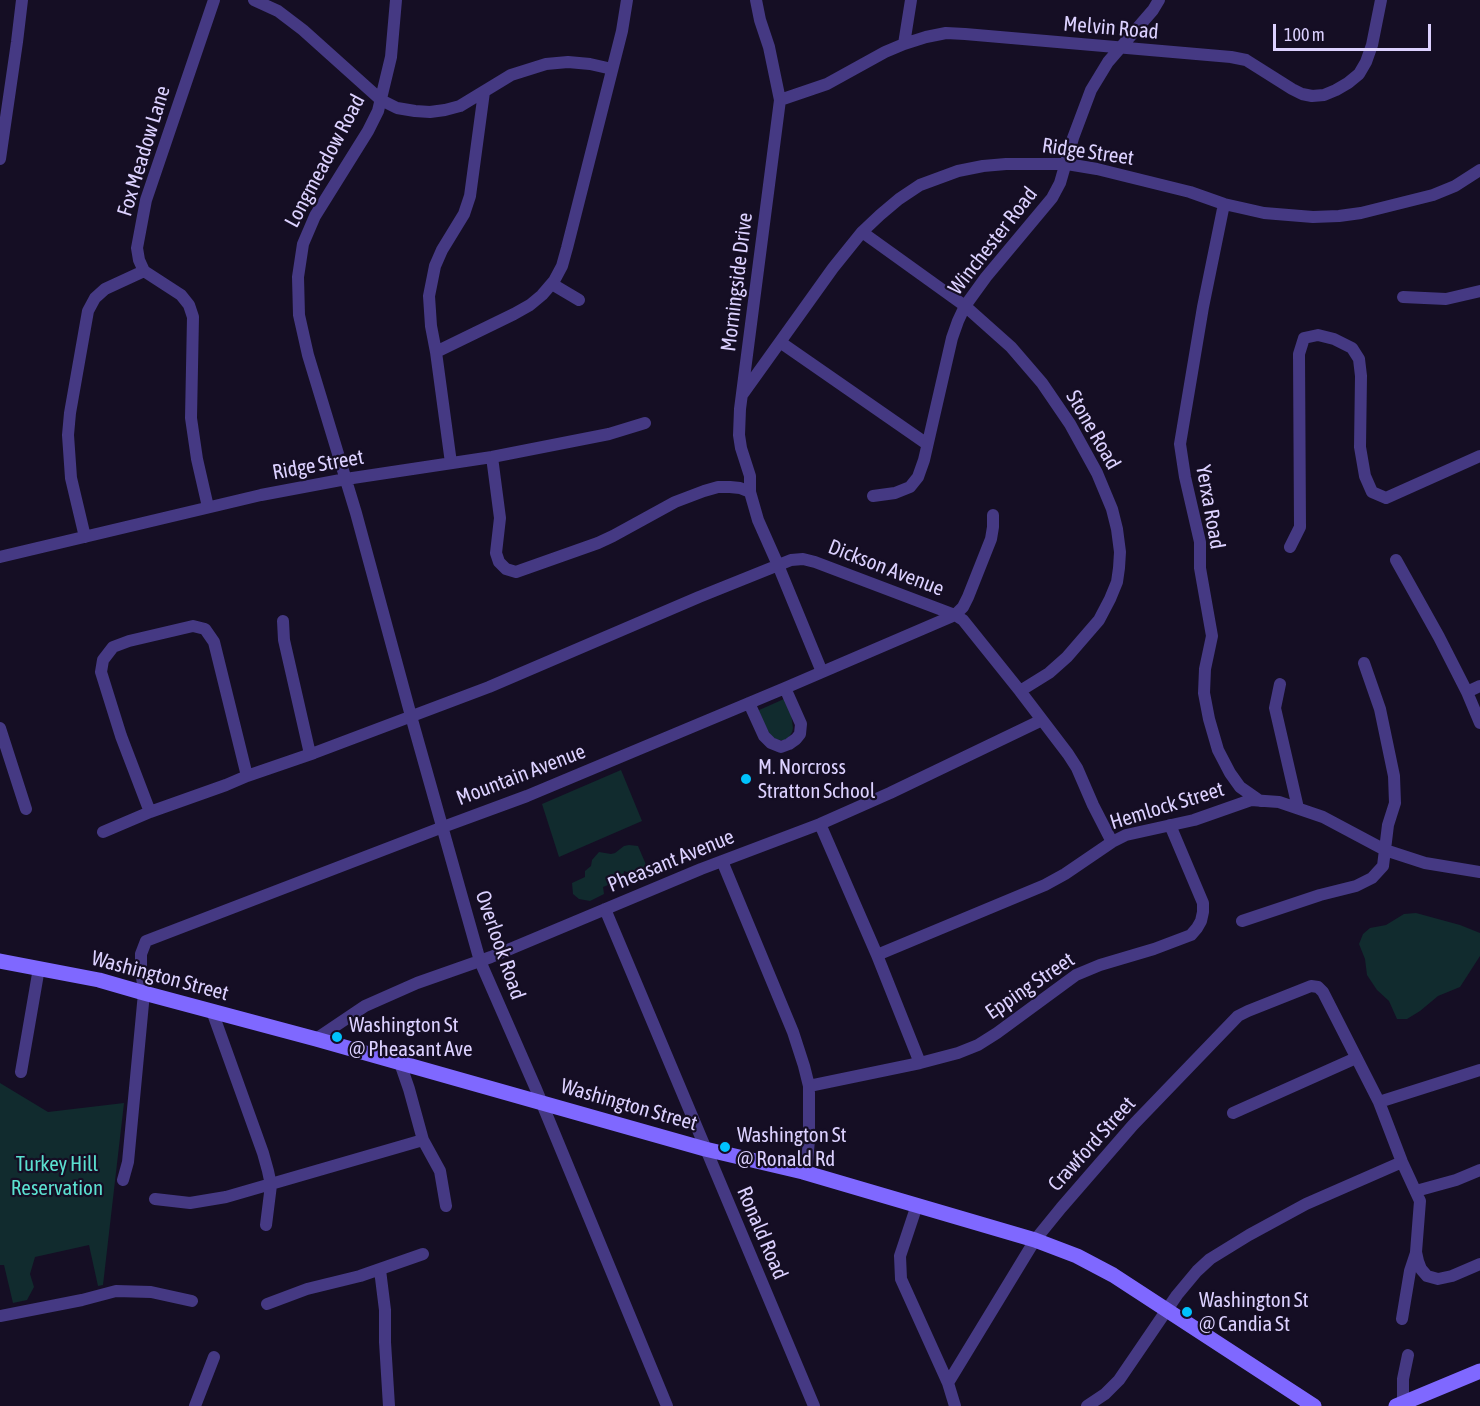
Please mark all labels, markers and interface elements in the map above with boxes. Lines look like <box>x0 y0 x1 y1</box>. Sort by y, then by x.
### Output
street label: Melvin Road <box>1062 11 1160 45</box>
scale bar <box>1276 12 1434 50</box>
text: 100 m <box>1284 24 1325 45</box>
street label: Fox Meadow Lane <box>112 83 176 219</box>
street label: Longmeadow Road <box>279 90 371 232</box>
street label: Ridge Street <box>1041 133 1135 171</box>
street label: Winchester Road <box>943 182 1043 300</box>
street label: Morningside Drive <box>716 211 758 353</box>
street label: Stone Road <box>1060 386 1126 474</box>
street label: Ridge Street <box>270 445 366 485</box>
street label: Yerxa Road <box>1190 463 1230 551</box>
street label: Dickson Avenue <box>825 534 947 602</box>
street label: Mountain Avenue <box>453 739 589 811</box>
place label: M. Norcross Stratton School <box>758 754 875 804</box>
marker: M. Norcross Stratton School <box>739 772 753 786</box>
street label: Hemlock Street <box>1107 777 1227 835</box>
street label: Pheasant Avenue <box>604 824 738 898</box>
street label: Overlook Road <box>470 887 530 1003</box>
street label: Washington Street <box>89 946 231 1006</box>
street label: Epping Street <box>981 947 1079 1025</box>
place label: Washington St @ Pheasant Ave <box>349 1012 473 1062</box>
marker: Washington St @ Pheasant Ave <box>330 1030 344 1044</box>
street label: Washington Street <box>558 1073 700 1137</box>
street label: Crawford Street <box>1043 1092 1141 1196</box>
place label: Washington St @ Ronald Rd <box>737 1122 847 1172</box>
marker: Washington St @ Ronald Rd <box>718 1140 732 1154</box>
park label: Turkey Hill Reservation <box>11 1151 103 1201</box>
street label: Ronald Road <box>731 1183 793 1283</box>
place label: Washington St @ Candia St <box>1199 1287 1309 1337</box>
marker: Washington St @ Candia St <box>1180 1305 1194 1319</box>

